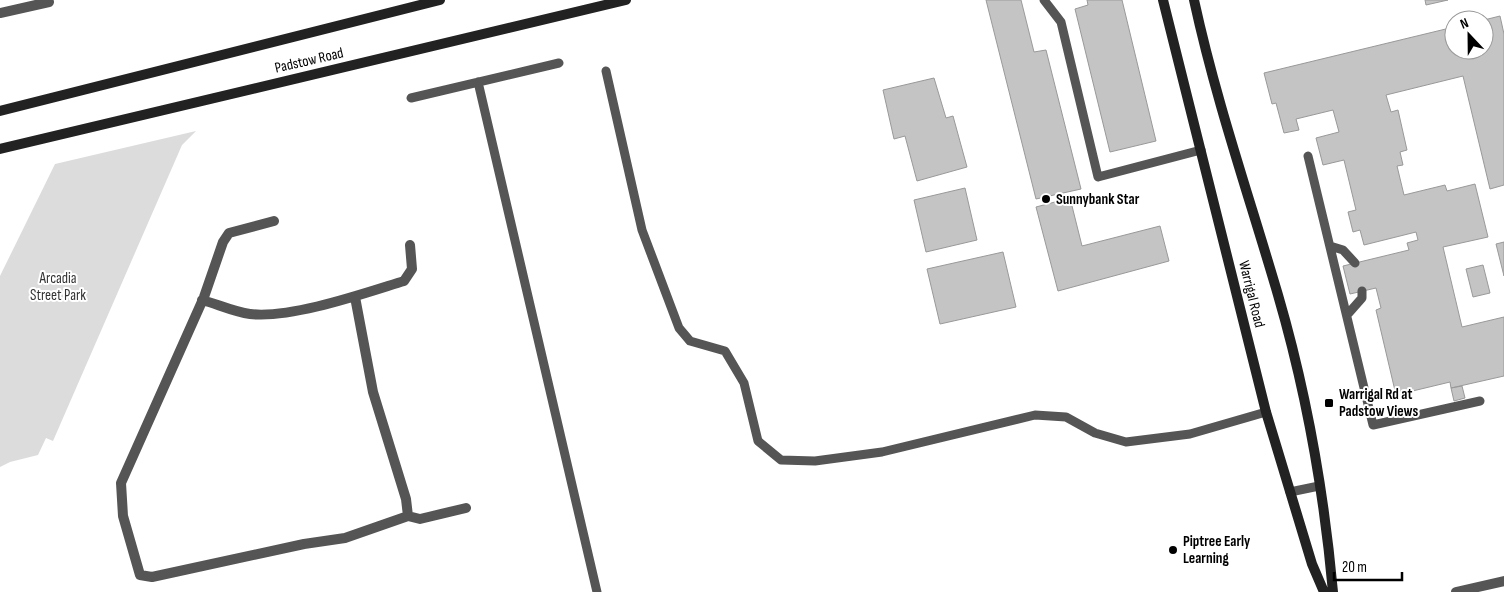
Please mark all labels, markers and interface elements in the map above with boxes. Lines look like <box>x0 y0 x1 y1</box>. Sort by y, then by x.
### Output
north arrow <box>1444 10 1494 60</box>
text: N <box>1458 14 1471 33</box>
street label: Padstow Road <box>273 43 345 78</box>
place label: Sunnybank Star <box>1056 190 1140 209</box>
marker: Sunnybank Star <box>1040 193 1052 205</box>
street label: Warrigal Road <box>1234 259 1269 330</box>
park label: Arcadia Street Park <box>30 269 86 305</box>
place label: Warrigal Rd at Padstow Views <box>1339 385 1419 421</box>
marker: Warrigal Rd at Padstow Views <box>1323 397 1335 409</box>
place label: Piptree Early Learning <box>1183 532 1251 568</box>
marker: Piptree Early Learning <box>1167 544 1179 556</box>
scale bar <box>1334 550 1402 582</box>
text: 20 m <box>1342 558 1367 577</box>

